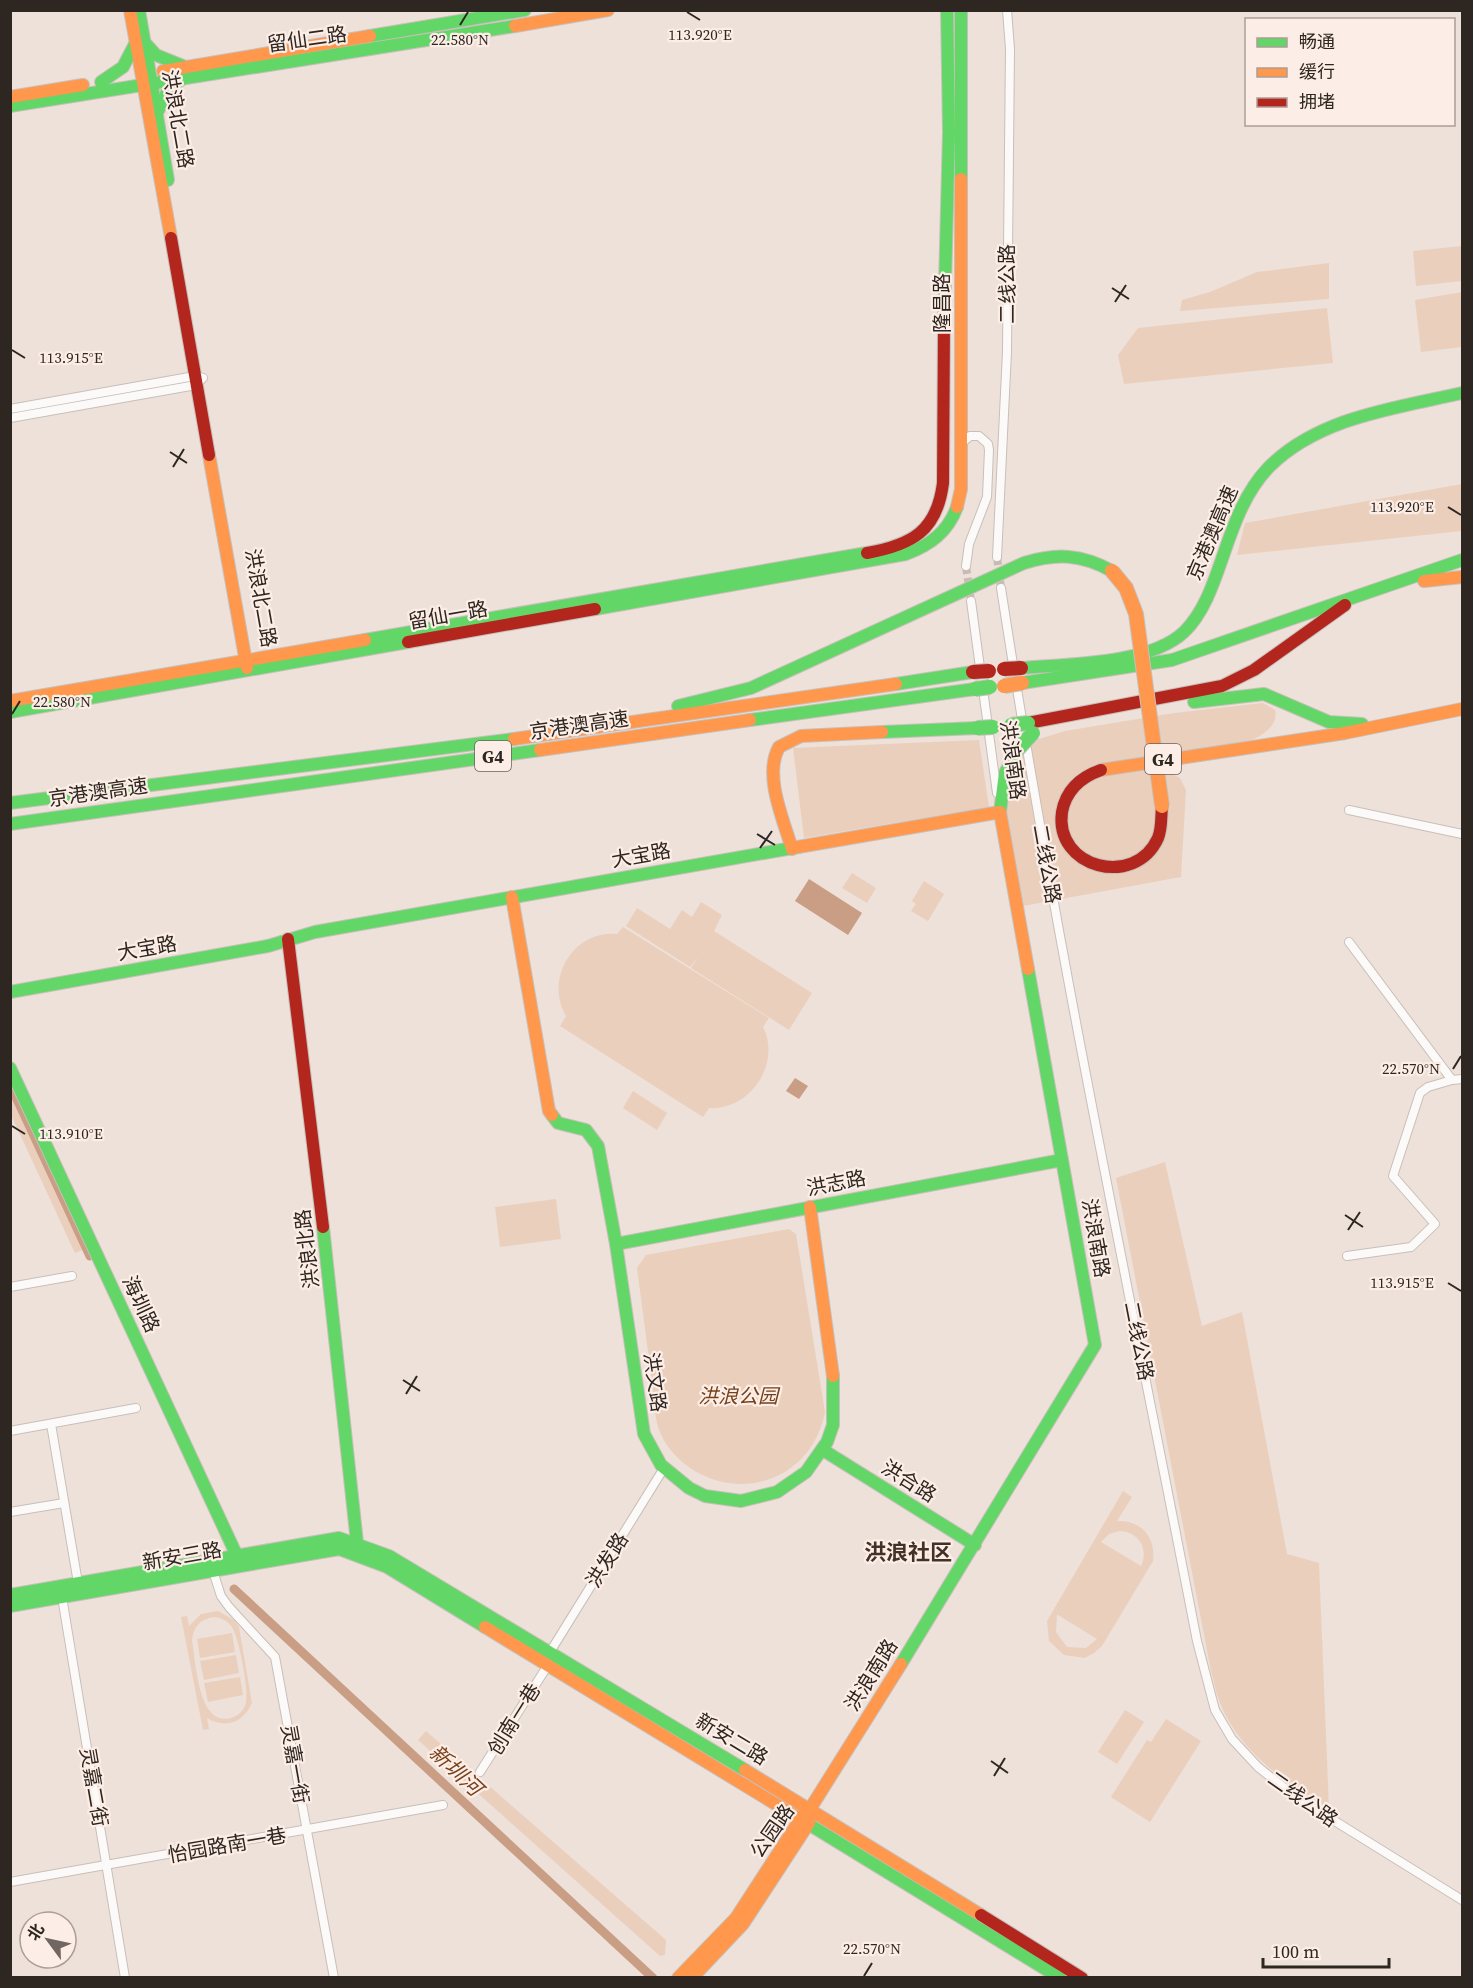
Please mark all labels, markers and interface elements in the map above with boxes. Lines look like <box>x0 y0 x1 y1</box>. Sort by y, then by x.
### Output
legend <box>1245 18 1455 126</box>
street label: 留仙二路 <box>265 20 349 58</box>
text: 113.920°E <box>668 24 732 45</box>
text: 22.580°N <box>431 29 489 50</box>
text: 畅通 <box>1299 29 1335 54</box>
text: 缓行 <box>1299 59 1335 84</box>
street label: 洪浪北二路 <box>156 67 200 171</box>
text: 拥堵 <box>1299 89 1335 114</box>
street label: 二线公路 <box>993 244 1021 324</box>
street label: 隆昌路 <box>928 273 956 333</box>
text: 113.915°E <box>39 347 103 368</box>
street label: 京港澳高速 <box>1180 482 1244 584</box>
text: 113.920°E <box>1370 496 1434 517</box>
street label: 洪浪北二路 <box>239 546 283 650</box>
street label: 留仙一路 <box>406 594 490 636</box>
text: 22.580°N <box>33 691 91 712</box>
street label: 京港澳高速 <box>528 704 630 746</box>
street label: 洪浪南路 <box>994 718 1032 802</box>
road number: G4 <box>475 741 511 771</box>
road number: G4 <box>1145 744 1181 774</box>
street label: 京港澳高速 <box>47 771 149 813</box>
street label: 二线公路 <box>1026 822 1068 906</box>
street label: 大宝路 <box>609 836 673 874</box>
street label: 大宝路 <box>115 929 179 967</box>
text: 22.570°N <box>1382 1058 1440 1079</box>
text: 113.910°E <box>39 1123 103 1144</box>
street label: 洪志路 <box>804 1164 868 1202</box>
street label: 洪浪南路 <box>1075 1196 1117 1280</box>
street label: 洪浪北路 <box>288 1208 326 1290</box>
street label: 海圳路 <box>116 1271 166 1337</box>
text: 113.915°E <box>1370 1272 1434 1293</box>
street label: 二线公路 <box>1118 1299 1160 1383</box>
street label: 洪文路 <box>637 1350 673 1414</box>
park label: 洪浪公园 <box>698 1382 781 1410</box>
street label: 洪合路 <box>876 1453 942 1509</box>
street label: 洪发路 <box>579 1527 635 1593</box>
street label: 新安三路 <box>140 1535 224 1577</box>
district label: 洪浪社区 <box>864 1537 952 1567</box>
street label: 洪浪南路 <box>838 1634 904 1716</box>
street label: 创南一巷 <box>481 1678 547 1760</box>
street label: 新安二路 <box>691 1706 773 1772</box>
street label: 灵嘉一街 <box>274 1722 316 1806</box>
water label: 新圳河 <box>423 1738 492 1805</box>
street label: 灵嘉二街 <box>73 1745 115 1829</box>
street label: 二线公路 <box>1262 1765 1344 1833</box>
street label: 公园路 <box>743 1798 801 1864</box>
street label: 怡园路南一巷 <box>165 1821 289 1869</box>
north arrow <box>18 1910 78 1970</box>
text: 北 <box>22 1919 49 1945</box>
scale bar <box>1263 1931 1389 1969</box>
text: 22.570°N <box>843 1938 901 1959</box>
text: 100 m <box>1272 1939 1319 1964</box>

